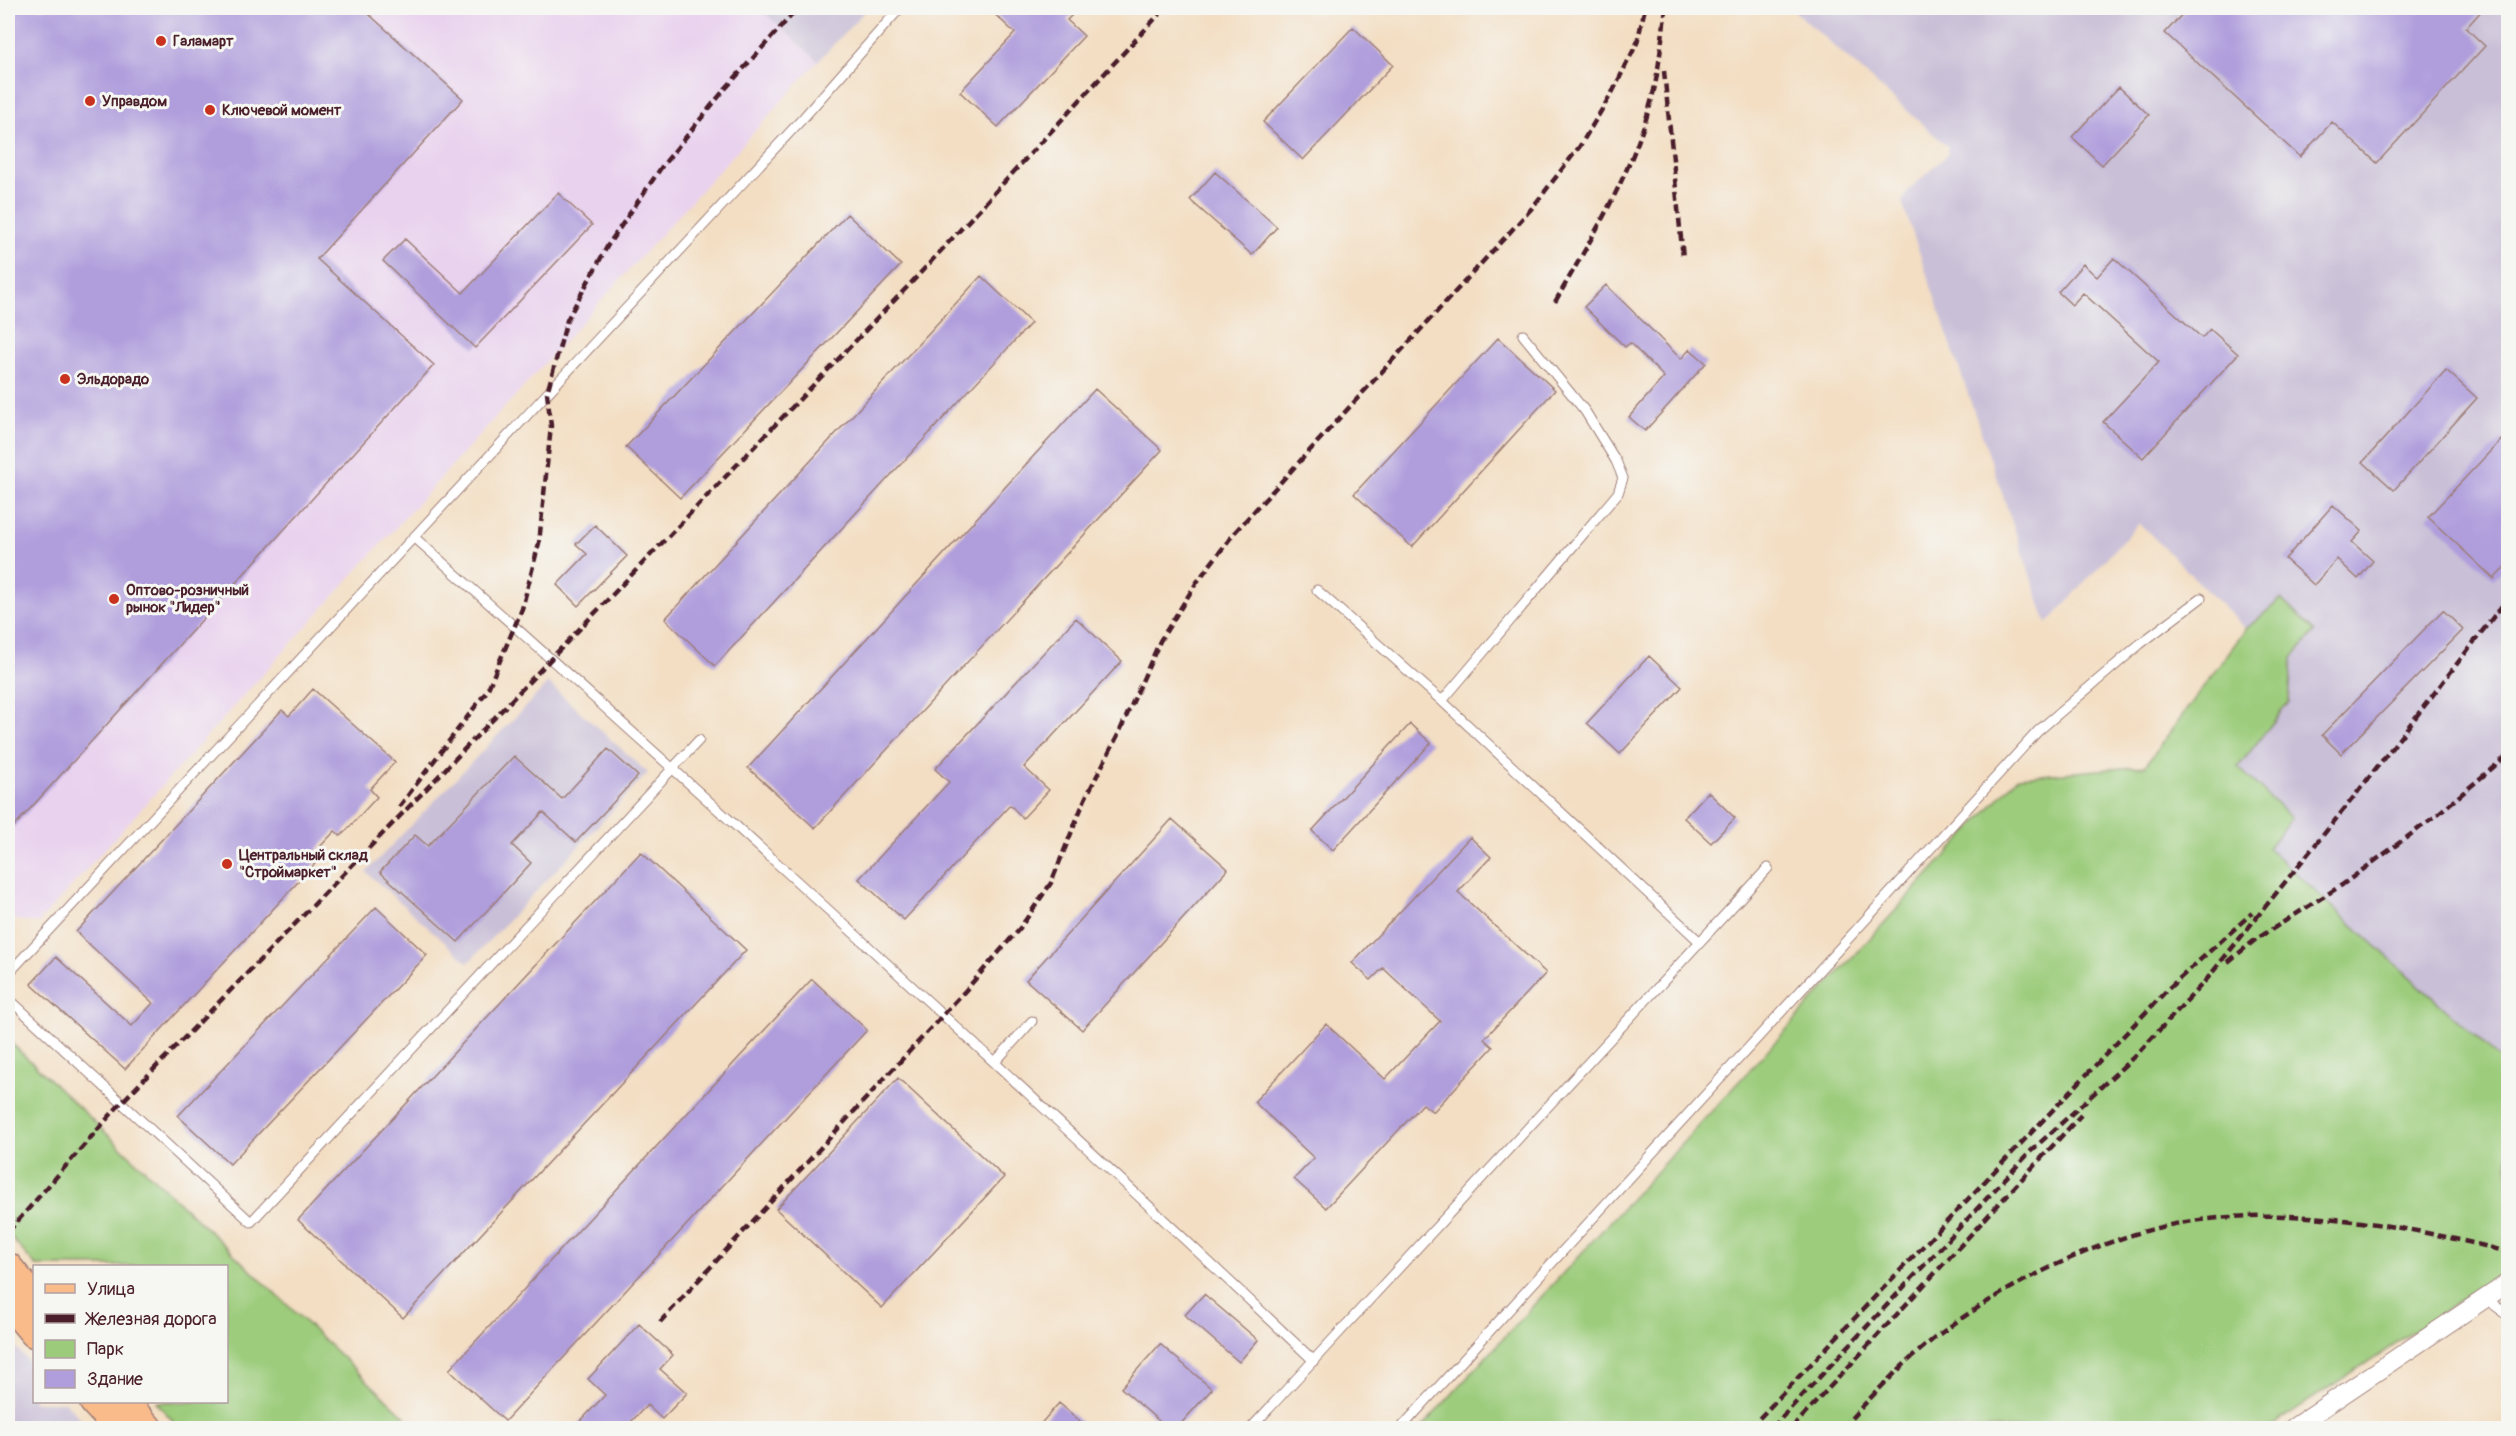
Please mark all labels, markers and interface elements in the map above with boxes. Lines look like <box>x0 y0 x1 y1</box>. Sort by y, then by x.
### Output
place label: Галамарт <box>173 32 234 51</box>
marker: Галамарт <box>154 34 168 48</box>
place label: Управдом <box>102 92 167 111</box>
marker: Управдом <box>83 94 97 108</box>
place label: Ключевой момент <box>222 101 342 120</box>
marker: Ключевой момент <box>203 103 217 117</box>
place label: Эльдорадо <box>77 370 149 389</box>
marker: Эльдорадо <box>58 372 72 386</box>
place label: Оптово-розничный рынок "Лидер" <box>126 581 249 617</box>
marker: Оптово-розничный рынок "Лидер" <box>107 592 121 606</box>
place label: Центральный склад "Строймаркет" <box>239 846 369 882</box>
marker: Центральный склад "Строймаркет" <box>220 857 234 871</box>
legend <box>33 1265 228 1403</box>
text: Улица <box>87 1278 135 1301</box>
text: Железная дорога <box>84 1308 217 1331</box>
text: Парк <box>87 1338 124 1361</box>
text: Здание <box>87 1368 143 1391</box>

